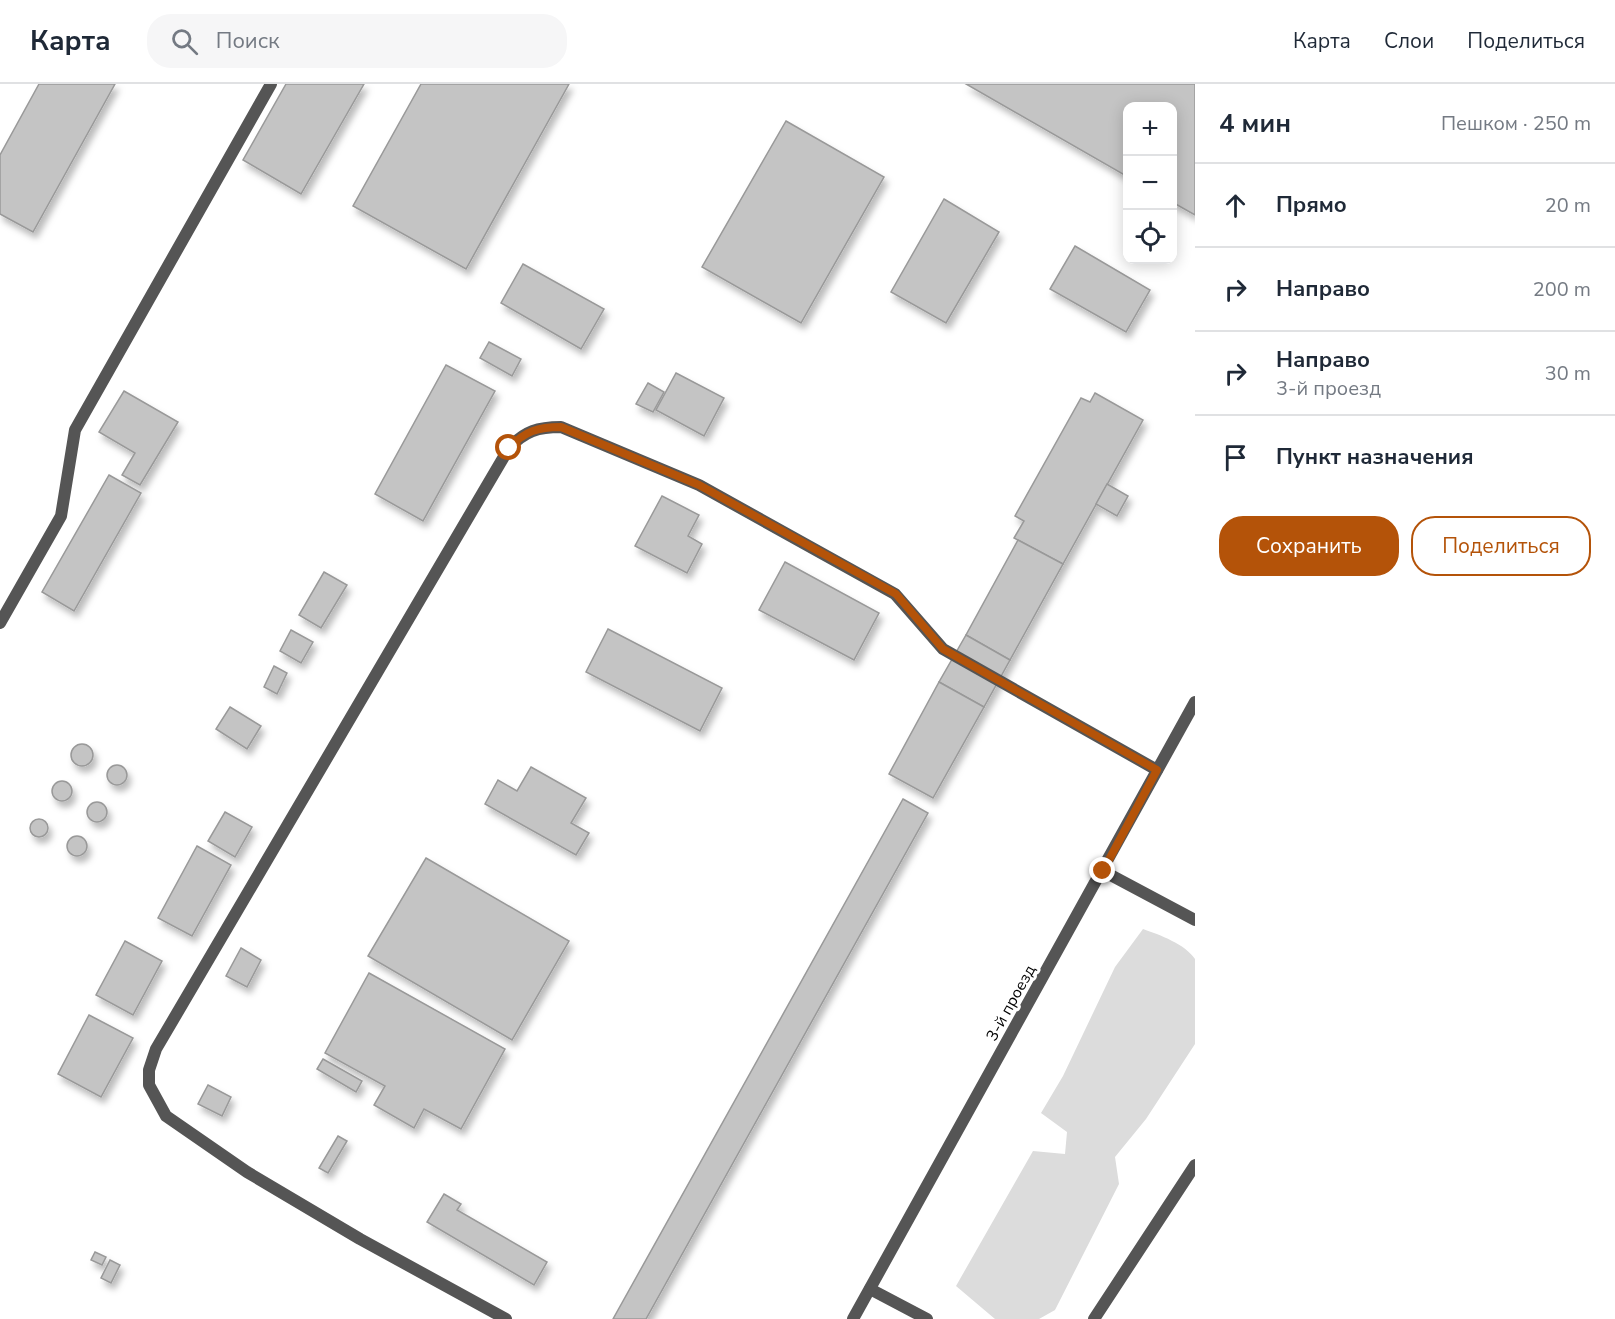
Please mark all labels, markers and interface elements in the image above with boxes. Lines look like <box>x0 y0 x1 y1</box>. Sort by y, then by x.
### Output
search box <box>147 14 567 68</box>
text: Карта <box>30 22 111 60</box>
icon: search <box>168 25 201 58</box>
text: Поиск <box>216 26 280 56</box>
text: Карта <box>1293 27 1351 55</box>
text: Слои <box>1384 27 1434 55</box>
text: Поделиться <box>1467 27 1585 55</box>
map controls <box>1123 102 1177 264</box>
button: + <box>1123 102 1177 156</box>
text: 4 мин <box>1219 106 1291 141</box>
text: Пешком · 250 m <box>1441 110 1591 137</box>
button: − <box>1123 156 1177 210</box>
icon: ahead <box>1219 189 1252 222</box>
text: Прямо <box>1276 190 1347 220</box>
text: 20 m <box>1545 192 1591 219</box>
button: locate <box>1123 210 1177 264</box>
icon: right <box>1219 273 1252 306</box>
text: Направо <box>1276 274 1370 304</box>
text: 200 m <box>1533 276 1591 303</box>
text: Направо <box>1276 345 1370 375</box>
icon: right <box>1219 357 1252 390</box>
text: 30 m <box>1545 360 1591 387</box>
text: 3-й проезд <box>1276 375 1381 402</box>
route start <box>495 434 521 460</box>
icon: arrive <box>1219 441 1252 474</box>
text: Пункт назначения <box>1276 442 1474 472</box>
button: Сохранить <box>1219 516 1399 576</box>
button: Поделиться <box>1411 516 1591 576</box>
route end <box>1089 857 1115 883</box>
street label: 3-й проезд <box>981 960 1041 1045</box>

